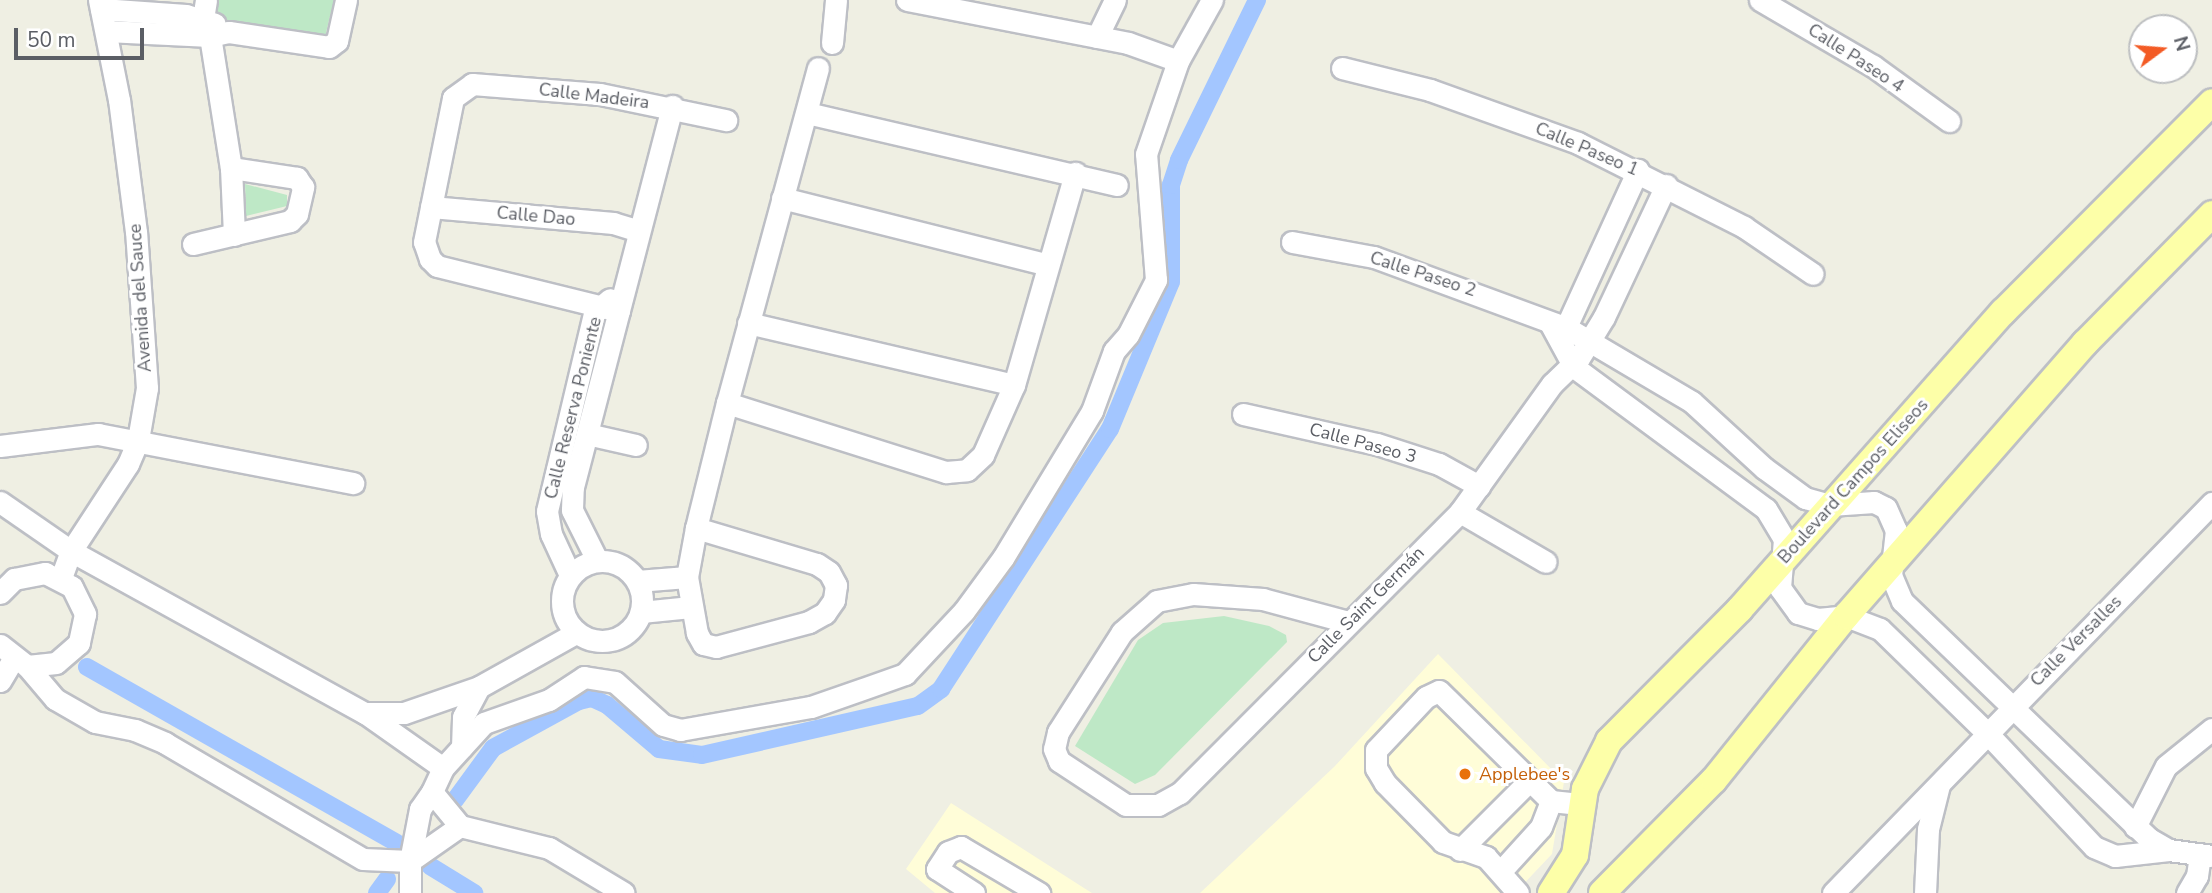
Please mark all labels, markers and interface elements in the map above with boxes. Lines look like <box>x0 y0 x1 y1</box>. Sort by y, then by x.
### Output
scale bar <box>18 14 147 58</box>
north arrow <box>2128 14 2198 84</box>
street label: Calle Paseo 4 <box>1804 19 1908 97</box>
text: 50 m <box>27 26 76 54</box>
text: N <box>2167 33 2196 54</box>
street label: Calle Madeira <box>537 79 651 113</box>
street label: Calle Paseo 1 <box>1532 118 1642 180</box>
street label: Calle Dao <box>496 202 576 230</box>
street label: Avenida del Sauce <box>124 223 156 373</box>
street label: Calle Paseo 2 <box>1367 247 1479 301</box>
street label: Calle Reserva Poniente <box>540 315 606 501</box>
street label: Boulevard Campos Eliseos <box>1773 394 1933 568</box>
street label: Calle Paseo 3 <box>1307 418 1419 468</box>
street label: Calle Saint Germán <box>1303 542 1429 668</box>
street label: Calle Versalles <box>2026 591 2126 691</box>
place label: Applebee's <box>1479 763 1570 785</box>
marker: Applebee's <box>1457 766 1473 782</box>

